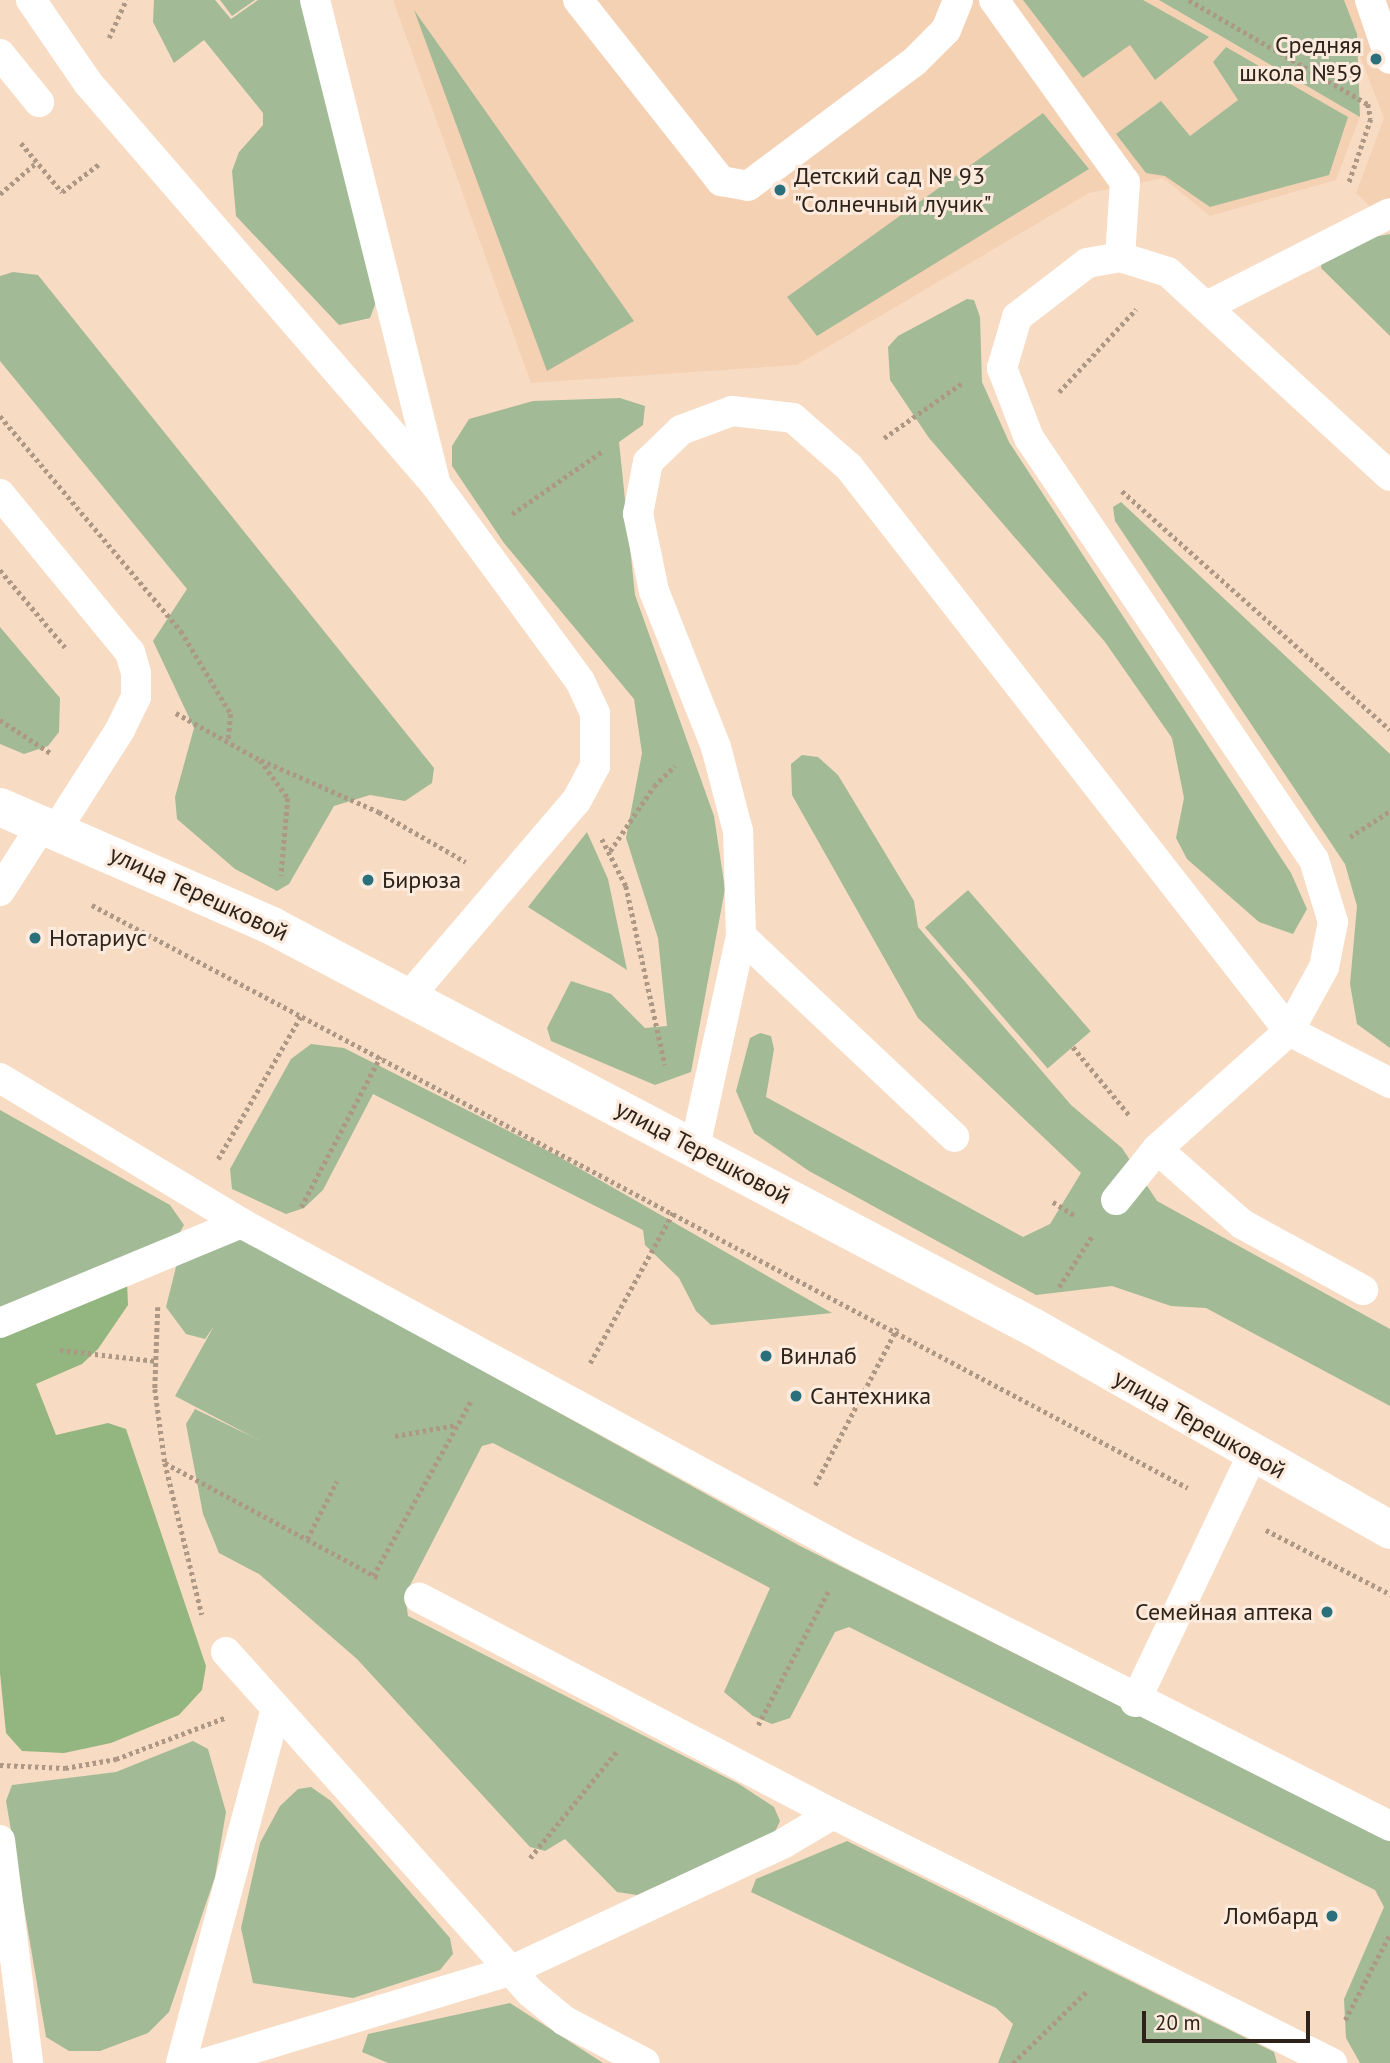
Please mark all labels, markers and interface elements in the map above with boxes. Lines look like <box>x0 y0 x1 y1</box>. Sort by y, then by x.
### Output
place label: Средняя школа №59 <box>1239 31 1362 87</box>
marker: Средняя школа №59 <box>1368 51 1384 67</box>
place label: Детский сад № 93 "Солнечный лучик" <box>794 162 992 218</box>
marker: Детский сад № 93 "Солнечный лучик" <box>772 182 788 198</box>
street label: улица Терешковой <box>105 839 293 947</box>
place label: Бирюза <box>382 866 461 894</box>
marker: Бирюза <box>360 872 376 888</box>
place label: Нотариус <box>49 924 147 952</box>
marker: Нотариус <box>27 930 43 946</box>
street label: улица Терешковой <box>610 1094 796 1210</box>
place label: Винлаб <box>780 1342 857 1370</box>
marker: Винлаб <box>758 1348 774 1364</box>
street label: улица Терешковой <box>1108 1363 1292 1485</box>
place label: Сантехника <box>810 1382 931 1410</box>
marker: Сантехника <box>788 1388 804 1404</box>
place label: Семейная аптека <box>1135 1598 1313 1626</box>
marker: Семейная аптека <box>1319 1604 1335 1620</box>
place label: Ломбард <box>1224 1902 1318 1930</box>
marker: Ломбард <box>1324 1908 1340 1924</box>
scale bar <box>1145 1996 1313 2040</box>
text: 20 m <box>1155 2009 1201 2036</box>

